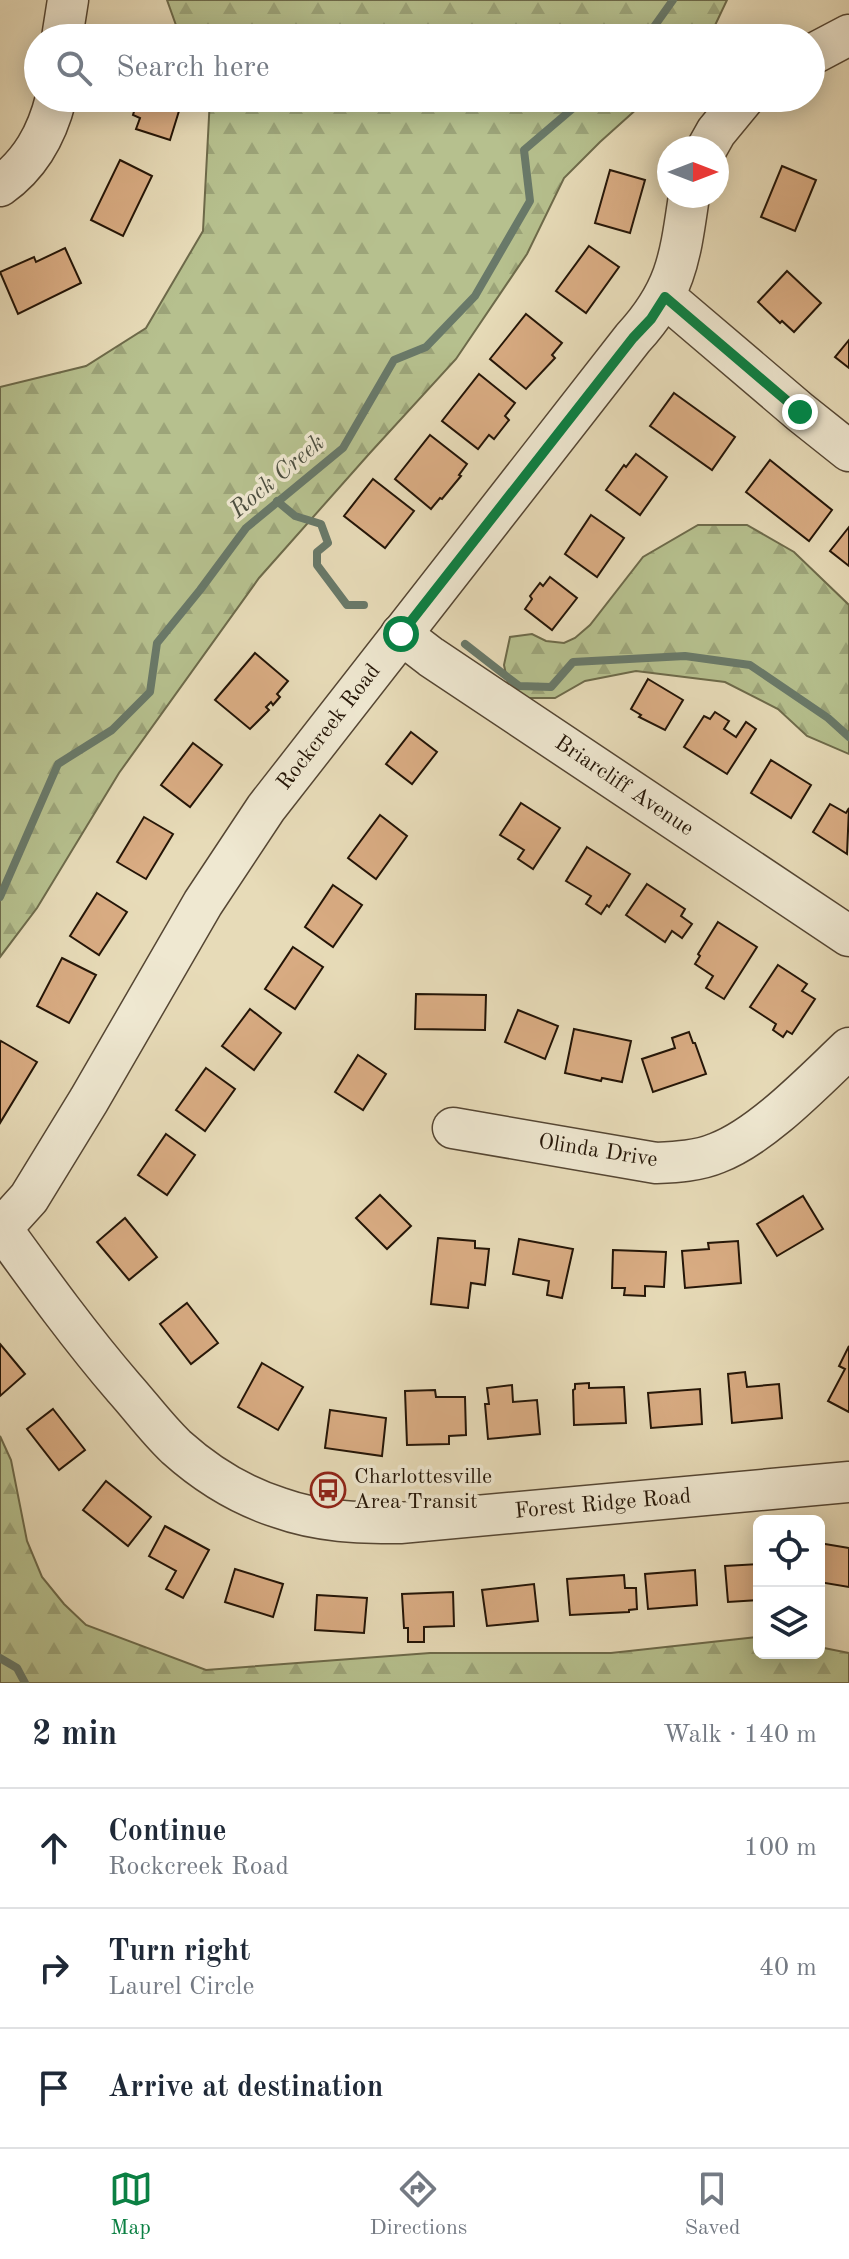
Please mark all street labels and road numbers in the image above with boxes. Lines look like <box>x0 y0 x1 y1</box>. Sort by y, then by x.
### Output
street label: Rockcreek Road <box>273 660 385 794</box>
street label: Briarcliff Avenue <box>551 732 697 840</box>
street label: Olinda Drive <box>537 1131 659 1171</box>
street label: Forest Ridge Road <box>514 1485 692 1523</box>

